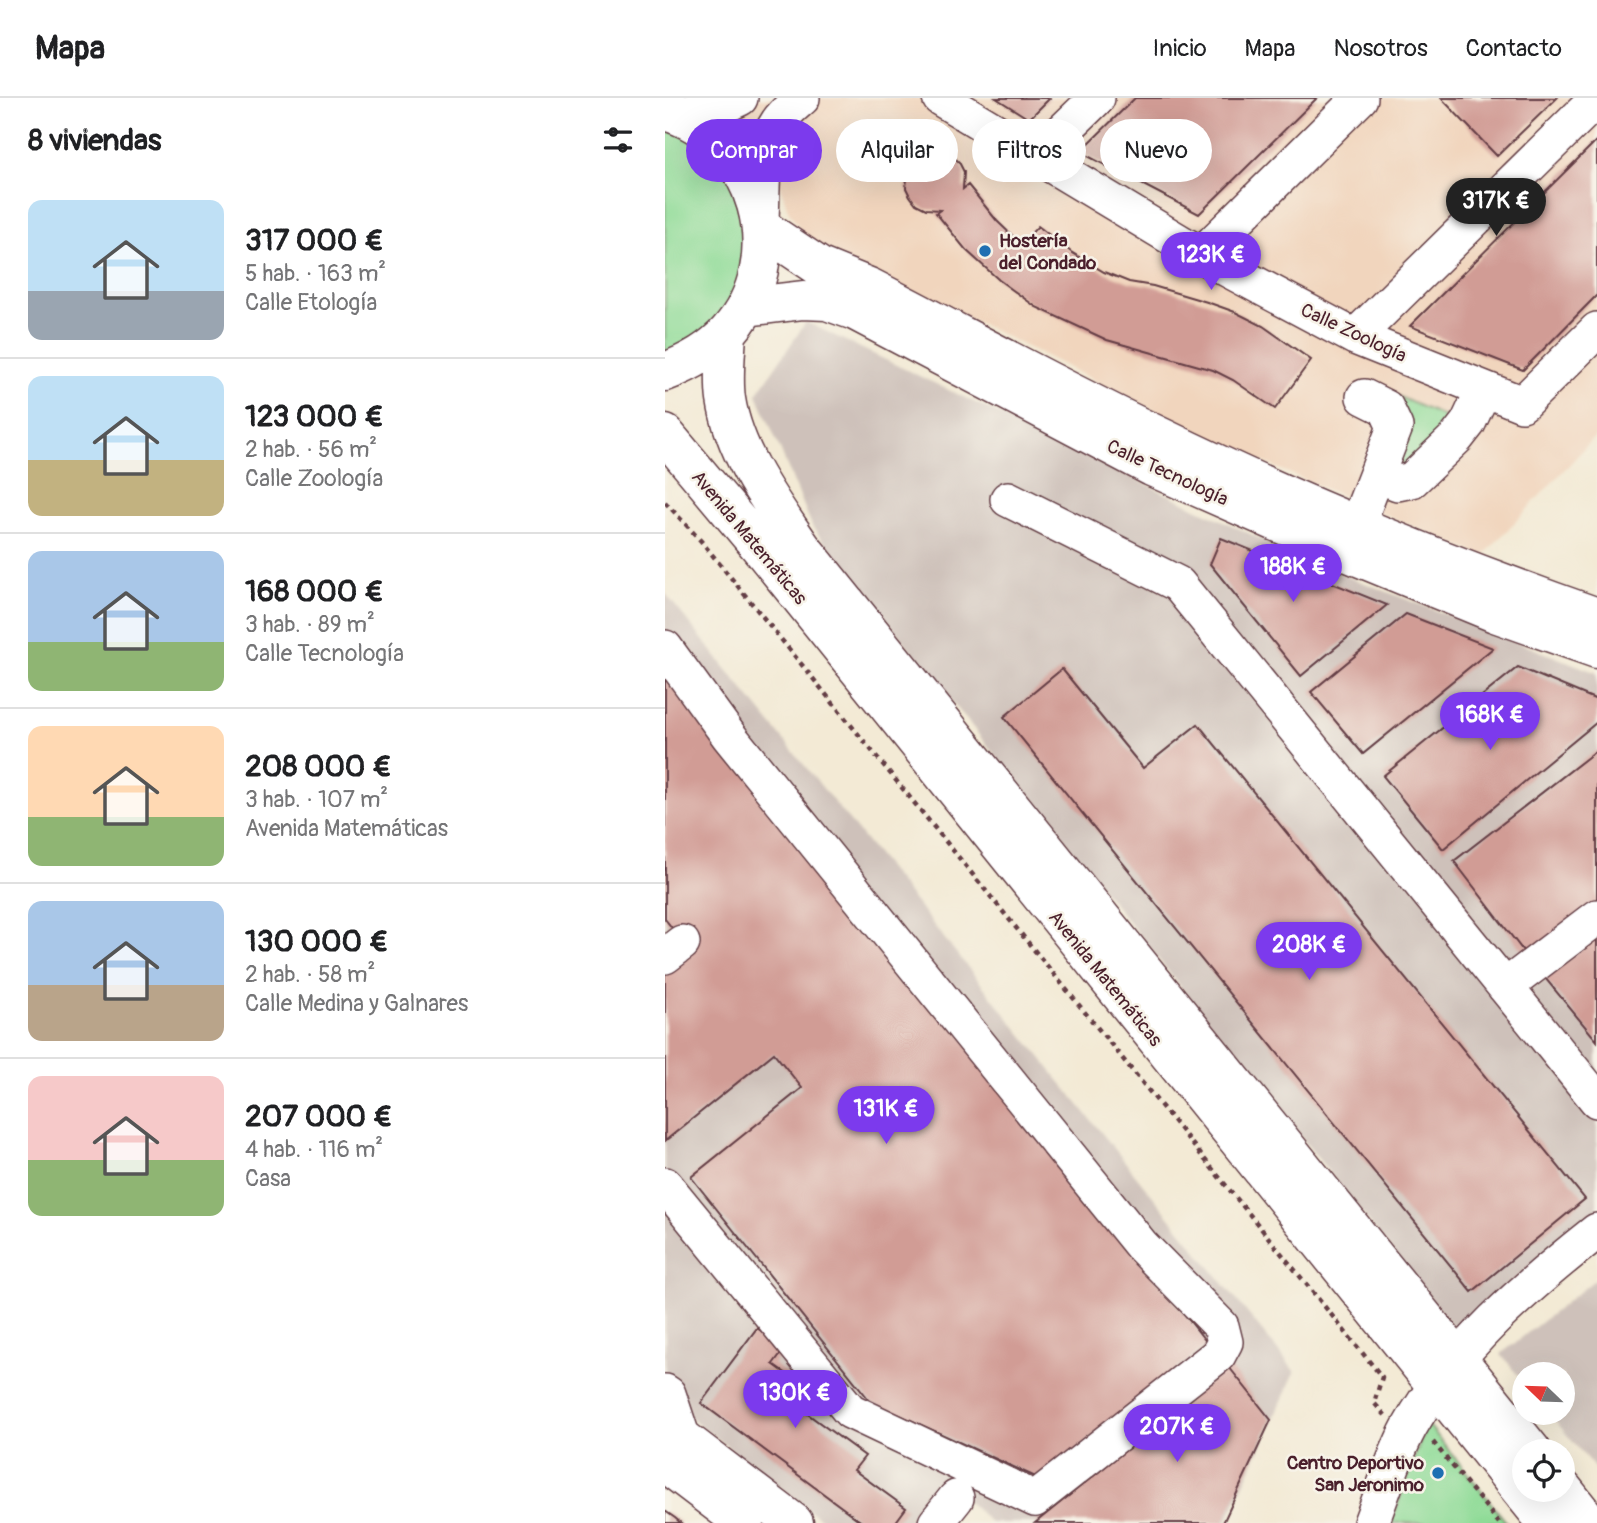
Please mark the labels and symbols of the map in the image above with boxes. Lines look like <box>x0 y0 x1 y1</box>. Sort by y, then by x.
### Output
pin: 317K € <box>1439 178 1553 238</box>
place label: Hostería del Condado <box>999 229 1097 275</box>
pin: 123K € <box>1154 232 1268 292</box>
marker: Hostería del Condado <box>977 243 993 259</box>
street label: Calle Zoología <box>1297 298 1411 368</box>
street label: Calle Tecnología <box>1103 434 1232 512</box>
street label: Avenida Matemáticas <box>686 466 813 610</box>
pin: 188K € <box>1236 545 1350 604</box>
pin: 168K € <box>1433 692 1547 752</box>
street label: Avenida Matemáticas <box>1043 906 1168 1052</box>
pin: 208K € <box>1252 922 1366 982</box>
pin: 131K € <box>829 1086 943 1146</box>
north arrow <box>1512 1362 1575 1424</box>
pin: 130K € <box>738 1370 852 1430</box>
pin: 207K € <box>1120 1404 1234 1464</box>
place label: Centro Deportivo San Jeronimo <box>1287 1451 1425 1497</box>
marker: Centro Deportivo San Jeronimo <box>1430 1465 1446 1481</box>

